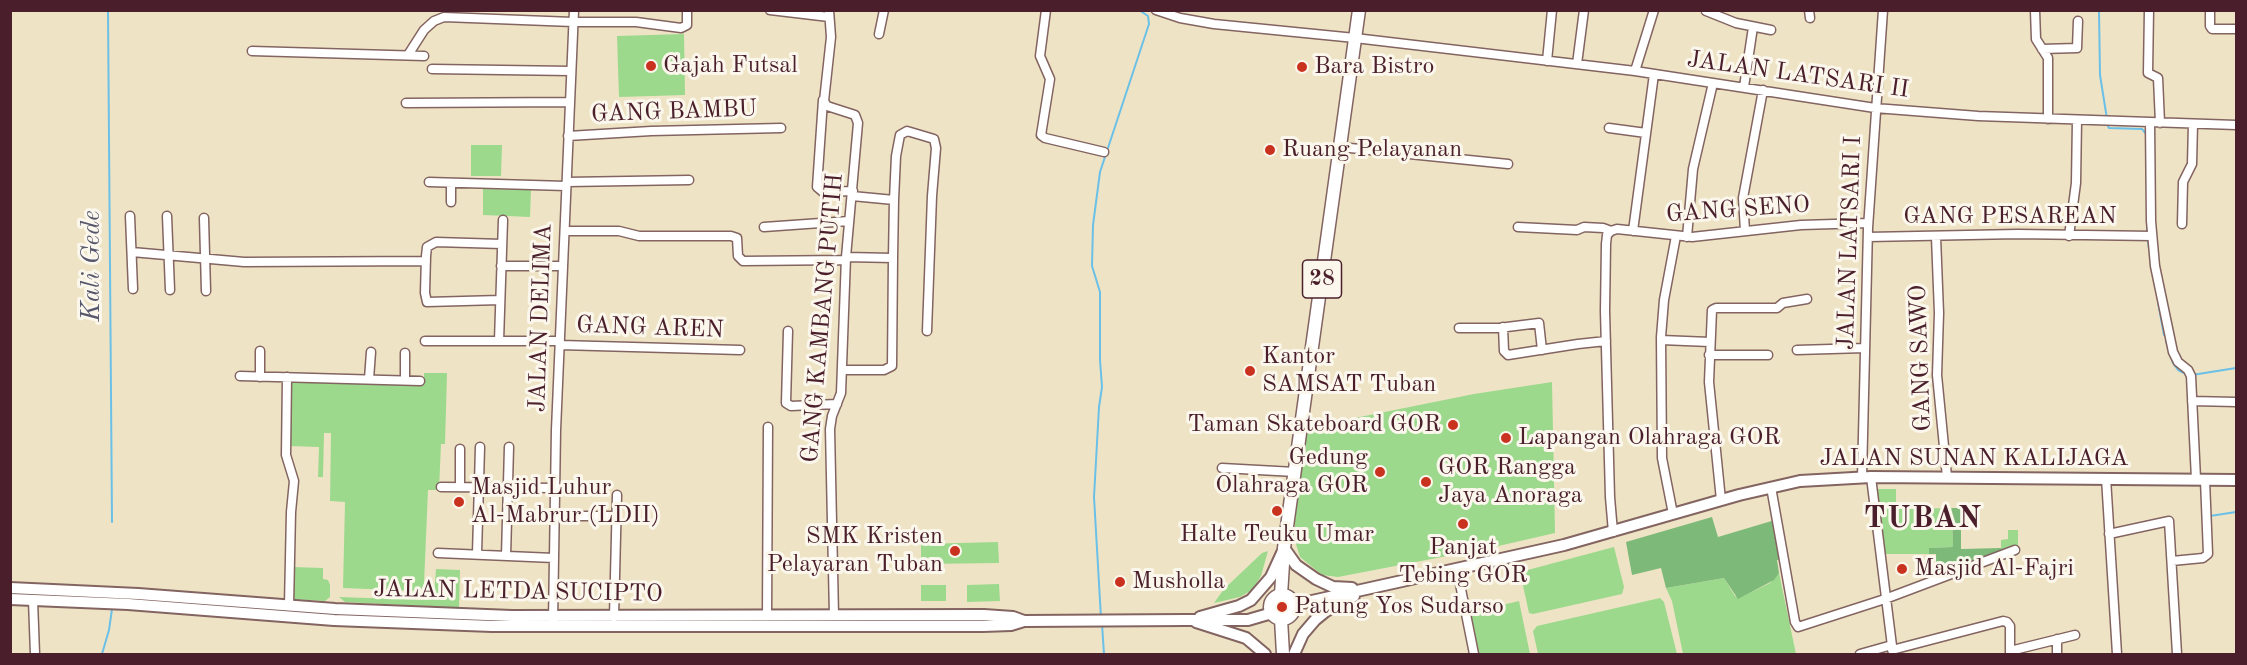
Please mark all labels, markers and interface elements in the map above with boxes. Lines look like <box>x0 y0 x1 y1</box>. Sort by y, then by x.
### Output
street label: JALAN LATSARI II <box>1685 45 1911 105</box>
place label: Gajah Futsal <box>663 52 798 80</box>
place label: Bara Bistro <box>1314 53 1434 81</box>
marker: Gajah Futsal <box>644 59 658 73</box>
marker: Bara Bistro <box>1295 60 1309 74</box>
street label: GANG BAMBU <box>590 95 758 129</box>
street label: JALAN LATSARI I <box>1832 135 1868 351</box>
place label: Ruang Pelayanan <box>1282 136 1462 164</box>
marker: Ruang Pelayanan <box>1263 143 1277 157</box>
street label: GANG KAMBANG PUTIH <box>796 172 850 464</box>
street label: GANG SENO <box>1665 191 1811 229</box>
street label: GANG PESAREAN <box>1903 203 2117 231</box>
water label: Kali Gede <box>76 210 108 322</box>
street label: JALAN DELIMA <box>523 223 559 413</box>
road number: 28 <box>1302 260 1342 298</box>
street label: GANG SAWO <box>1904 284 1938 432</box>
street label: GANG AREN <box>576 311 724 345</box>
place label: Kantor SAMSAT Tuban <box>1262 343 1436 399</box>
marker: Kantor SAMSAT Tuban <box>1243 364 1257 378</box>
place label: Taman Skateboard GOR <box>1188 411 1441 439</box>
marker: Taman Skateboard GOR <box>1446 418 1460 432</box>
place label: Lapangan Olahraga GOR <box>1518 424 1780 452</box>
marker: Lapangan Olahraga GOR <box>1499 431 1513 445</box>
place label: Gedung Olahraga GOR <box>1215 444 1368 500</box>
street label: JALAN SUNAN KALIJAGA <box>1819 445 2129 473</box>
place label: GOR Rangga Jaya Anoraga <box>1438 454 1583 510</box>
marker: Gedung Olahraga GOR <box>1373 465 1387 479</box>
place label: Masjid Luhur Al-Mabrur (LDII) <box>471 474 660 530</box>
marker: GOR Rangga Jaya Anoraga <box>1419 475 1433 489</box>
marker: Masjid Luhur Al-Mabrur (LDII) <box>452 495 466 509</box>
district label: TUBAN <box>1864 501 1982 537</box>
marker: Halte Teuku Umar <box>1270 504 1284 518</box>
marker: Panjat Tebing GOR <box>1456 517 1470 531</box>
place label: Halte Teuku Umar <box>1180 521 1374 549</box>
place label: SMK Kristen Pelayaran Tuban <box>767 523 943 579</box>
place label: Panjat Tebing GOR <box>1398 534 1528 590</box>
marker: SMK Kristen Pelayaran Tuban <box>948 544 962 558</box>
place label: Masjid Al-Fajri <box>1914 555 2074 583</box>
marker: Masjid Al-Fajri <box>1895 562 1909 576</box>
place label: Musholla <box>1132 568 1225 596</box>
street label: JALAN LETDA SUCIPTO <box>373 575 663 609</box>
marker: Musholla <box>1113 575 1127 589</box>
place label: Patung Yos Sudarso <box>1294 593 1504 621</box>
marker: Patung Yos Sudarso <box>1275 600 1289 614</box>

